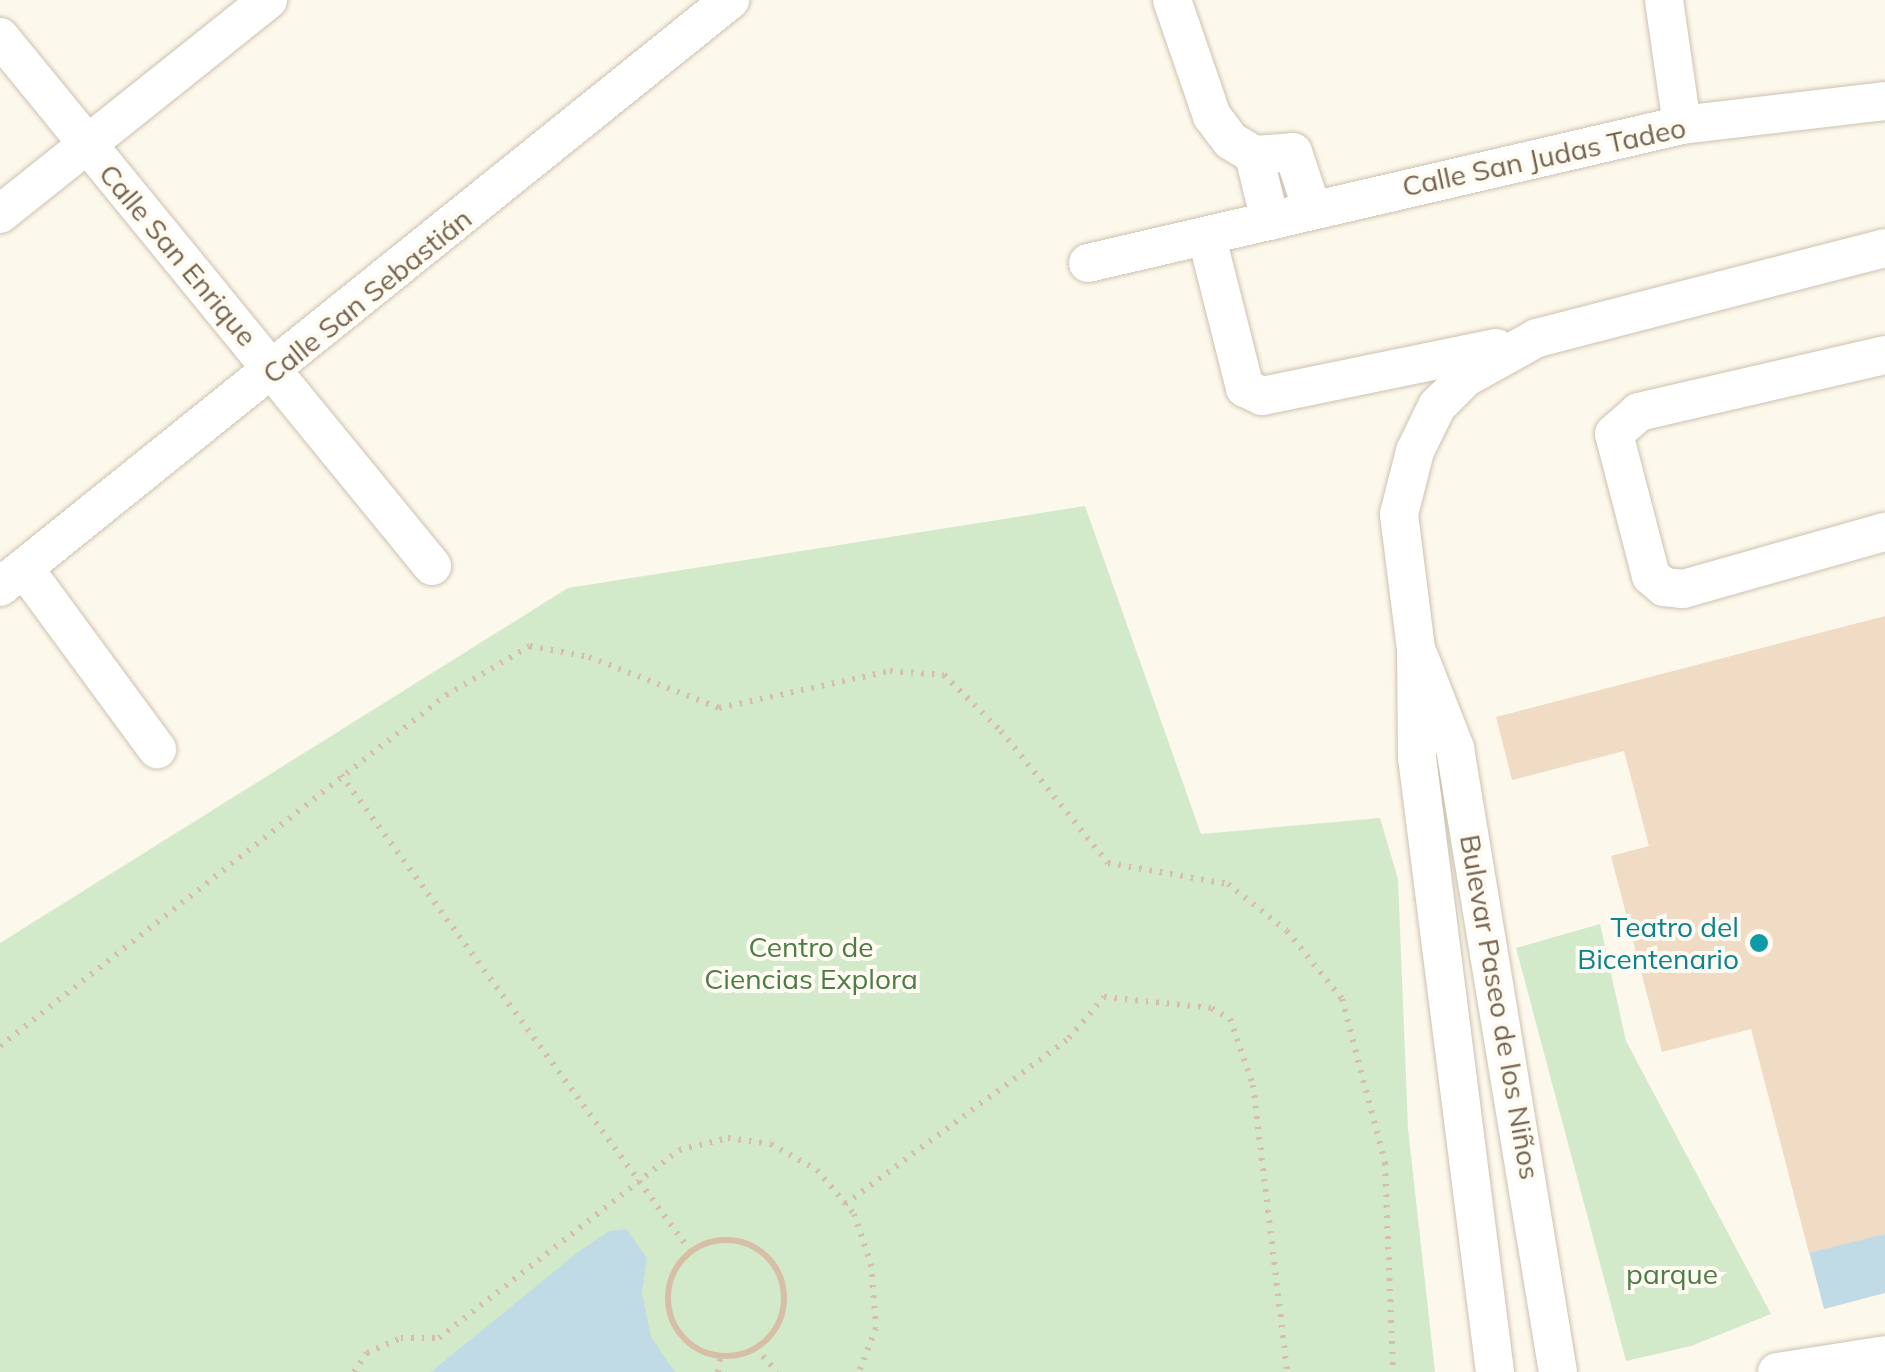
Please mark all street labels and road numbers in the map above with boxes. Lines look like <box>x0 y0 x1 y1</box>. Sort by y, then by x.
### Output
street label: Calle San Judas Tadeo <box>1399 111 1689 203</box>
street label: Calle San Enrique <box>92 157 264 353</box>
street label: Calle San Sebastián <box>256 201 478 391</box>
street label: Bulevar Paseo de los Niños <box>1453 832 1547 1182</box>

